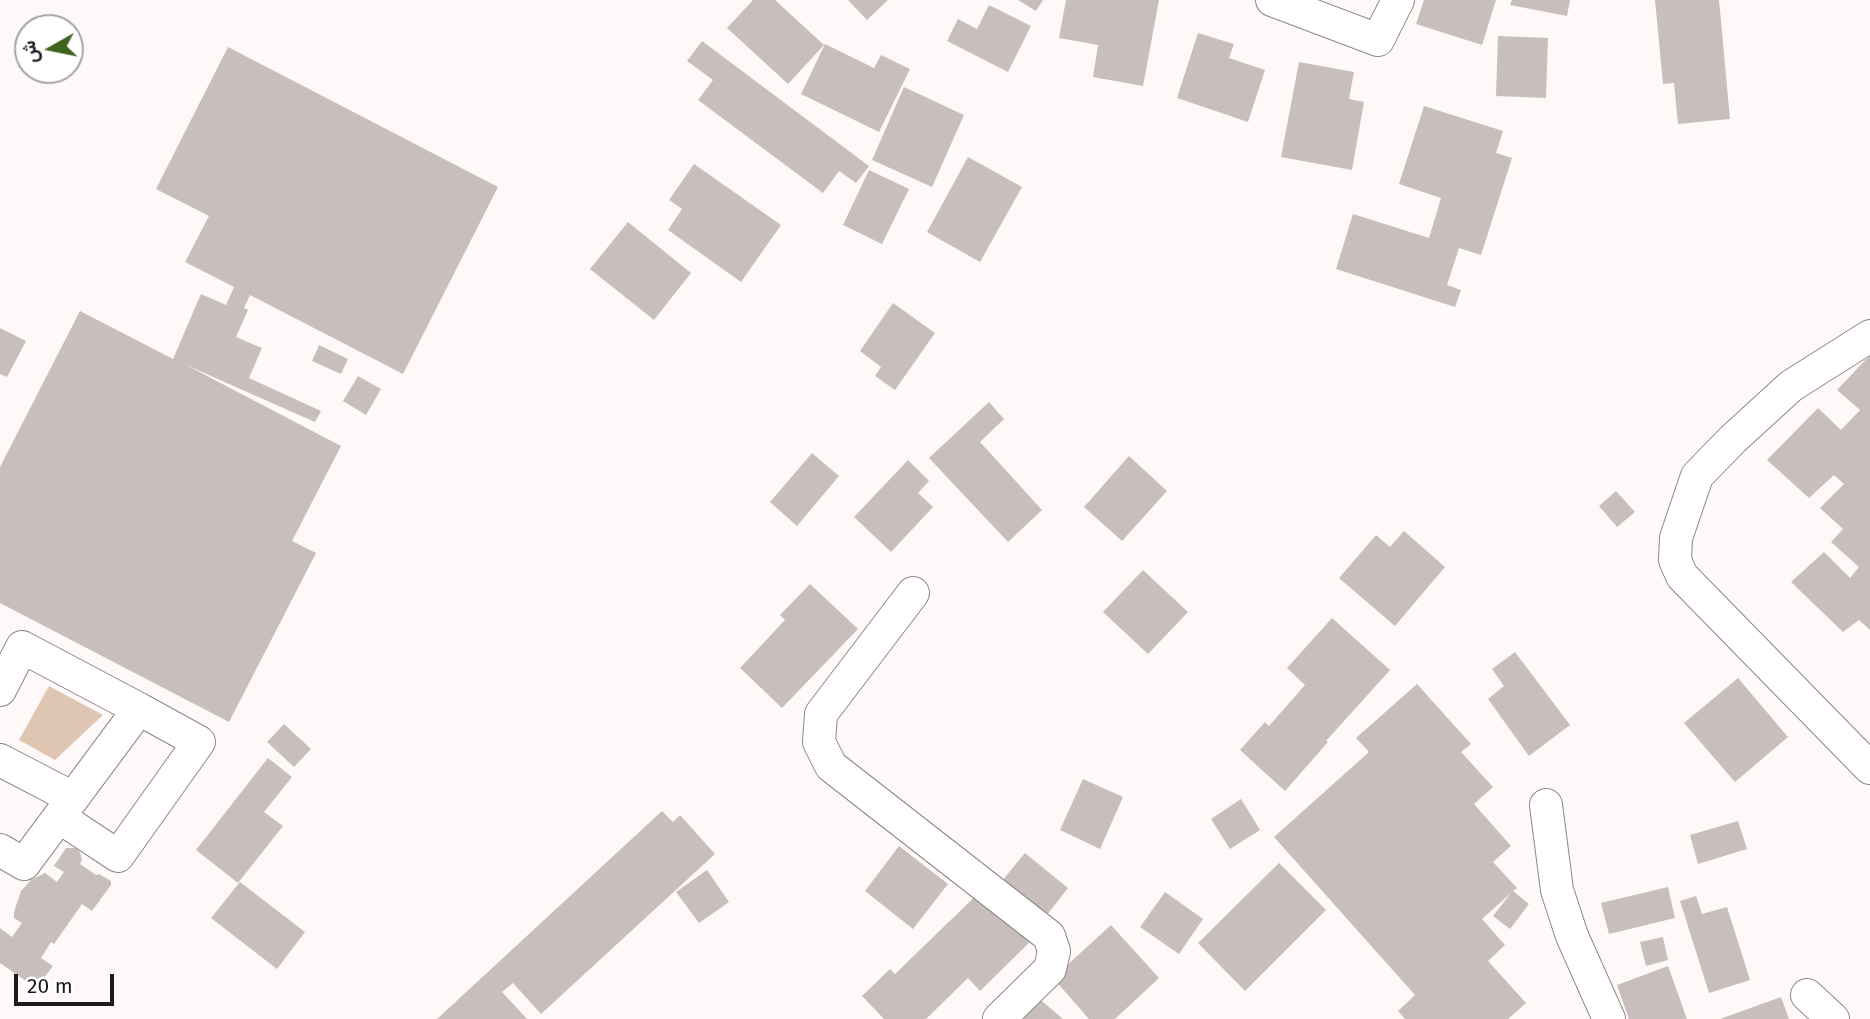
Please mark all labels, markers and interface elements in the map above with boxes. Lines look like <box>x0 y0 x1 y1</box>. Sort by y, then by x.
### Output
north arrow <box>14 14 84 84</box>
text: ش <box>17 39 43 65</box>
scale bar <box>18 960 117 1004</box>
text: 20 m <box>27 973 73 999</box>

